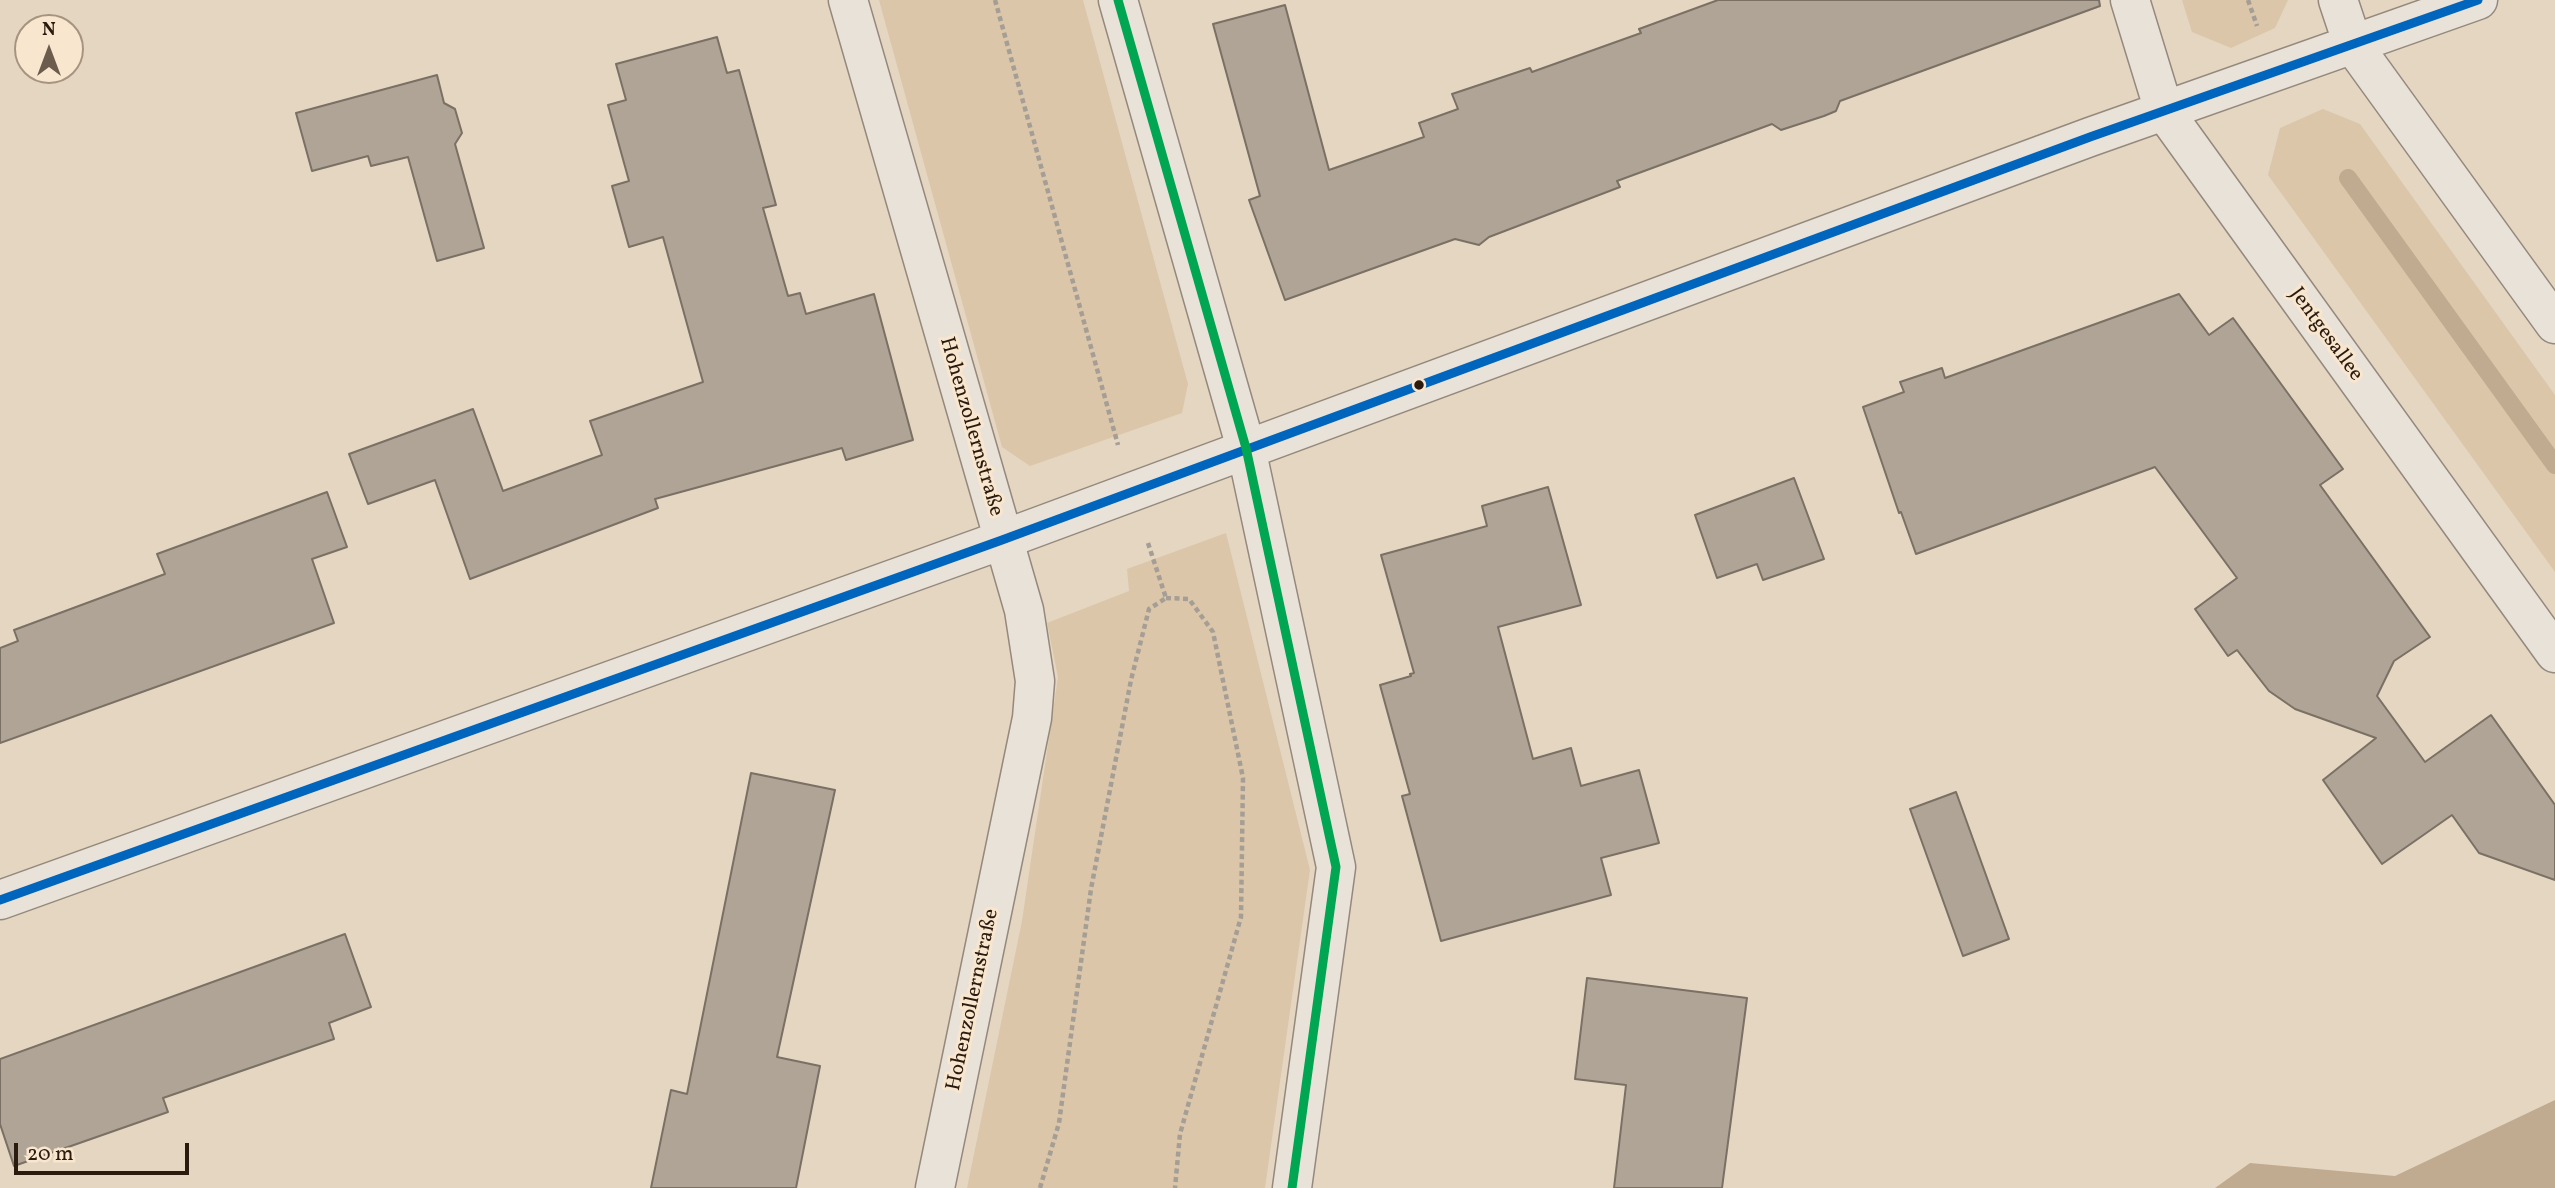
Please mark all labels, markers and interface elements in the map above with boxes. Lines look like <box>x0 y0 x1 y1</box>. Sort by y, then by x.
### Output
north arrow <box>14 14 84 84</box>
text: N <box>42 17 56 43</box>
street label: Jentgesallee <box>2283 283 2367 387</box>
street label: Hohenzollernstraße <box>932 334 1008 520</box>
unlabelled marker <box>1412 378 1426 392</box>
street label: Hohenzollernstraße <box>942 907 1006 1093</box>
scale bar <box>18 1128 192 1172</box>
text: 20 m <box>27 1140 73 1169</box>

